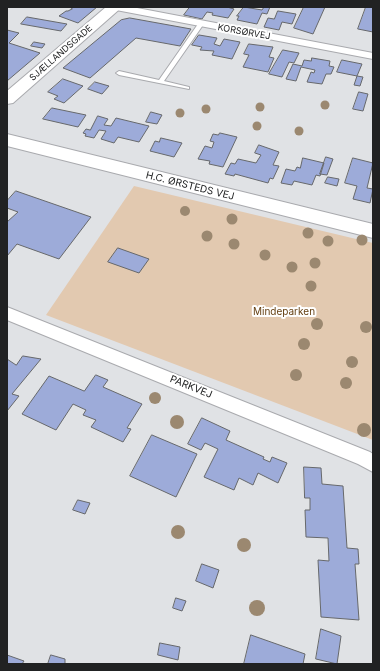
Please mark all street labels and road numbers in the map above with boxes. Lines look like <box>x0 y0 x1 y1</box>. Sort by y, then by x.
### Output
street label: KORSØRVEJ <box>217 22 271 42</box>
street label: SJÆLLANDSGADE <box>27 23 95 83</box>
street label: H.C. ØRSTEDS VEJ <box>144 169 236 203</box>
street label: PARKVEJ <box>168 373 214 401</box>

